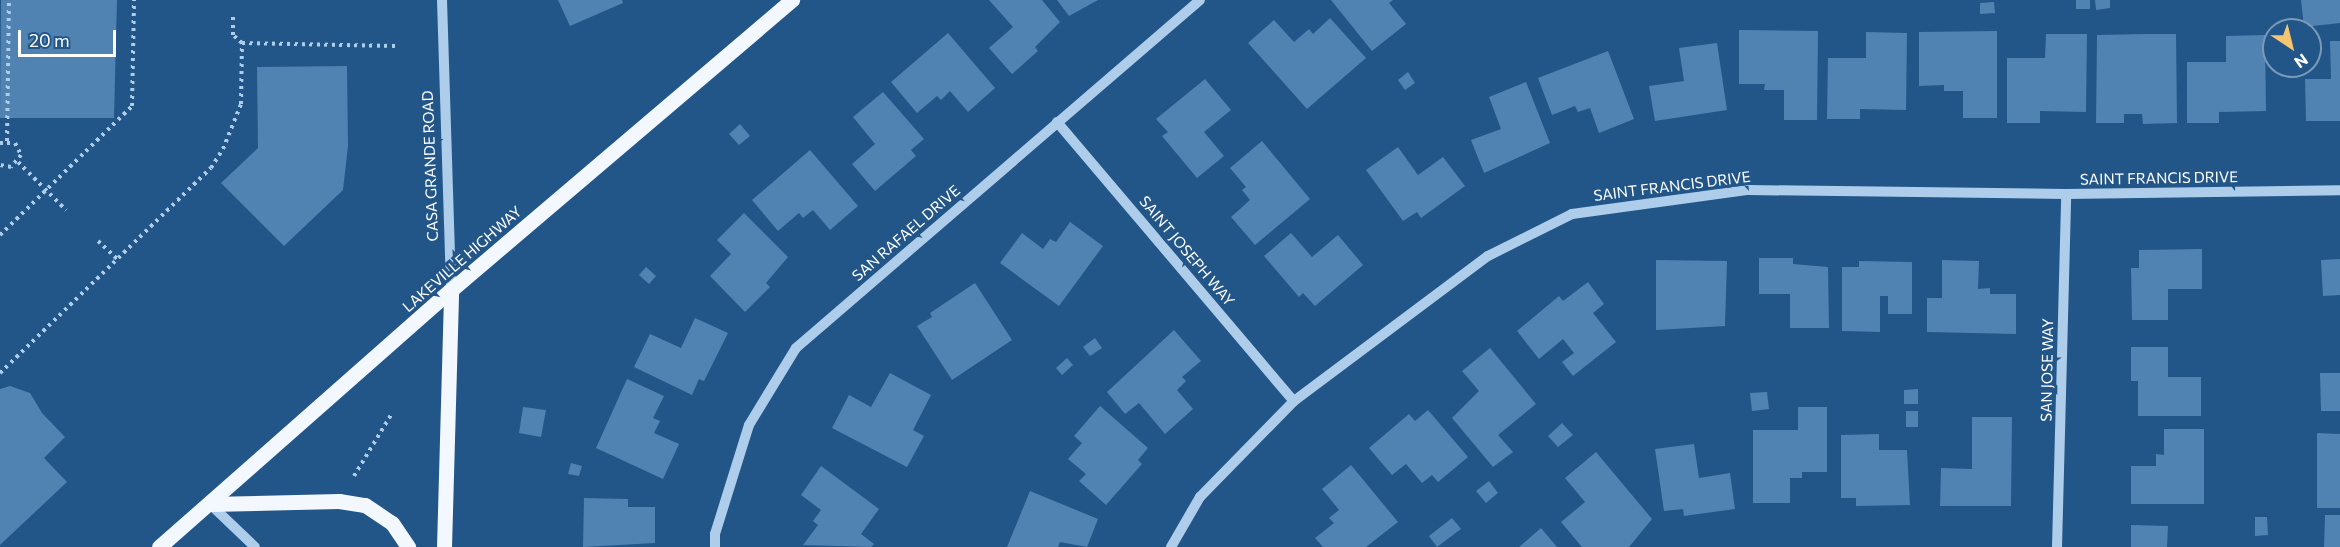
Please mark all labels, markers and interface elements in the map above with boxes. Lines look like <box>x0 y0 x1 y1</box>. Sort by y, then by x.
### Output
scale bar <box>21 18 118 56</box>
north arrow <box>2262 18 2322 78</box>
text: 20 m <box>29 29 70 51</box>
text: N <box>2291 50 2312 73</box>
street label: CASA GRANDE ROAD <box>418 90 442 242</box>
street label: SAINT FRANCIS DRIVE <box>1592 167 1752 205</box>
street label: SAINT FRANCIS DRIVE <box>2080 168 2238 188</box>
street label: SAN RAFAEL DRIVE <box>848 181 964 285</box>
street label: SAINT JOSEPH WAY <box>1136 192 1238 310</box>
street label: LAKEVILLE HIGHWAY <box>399 202 525 316</box>
street label: SAN JOSE WAY <box>2037 318 2057 422</box>

